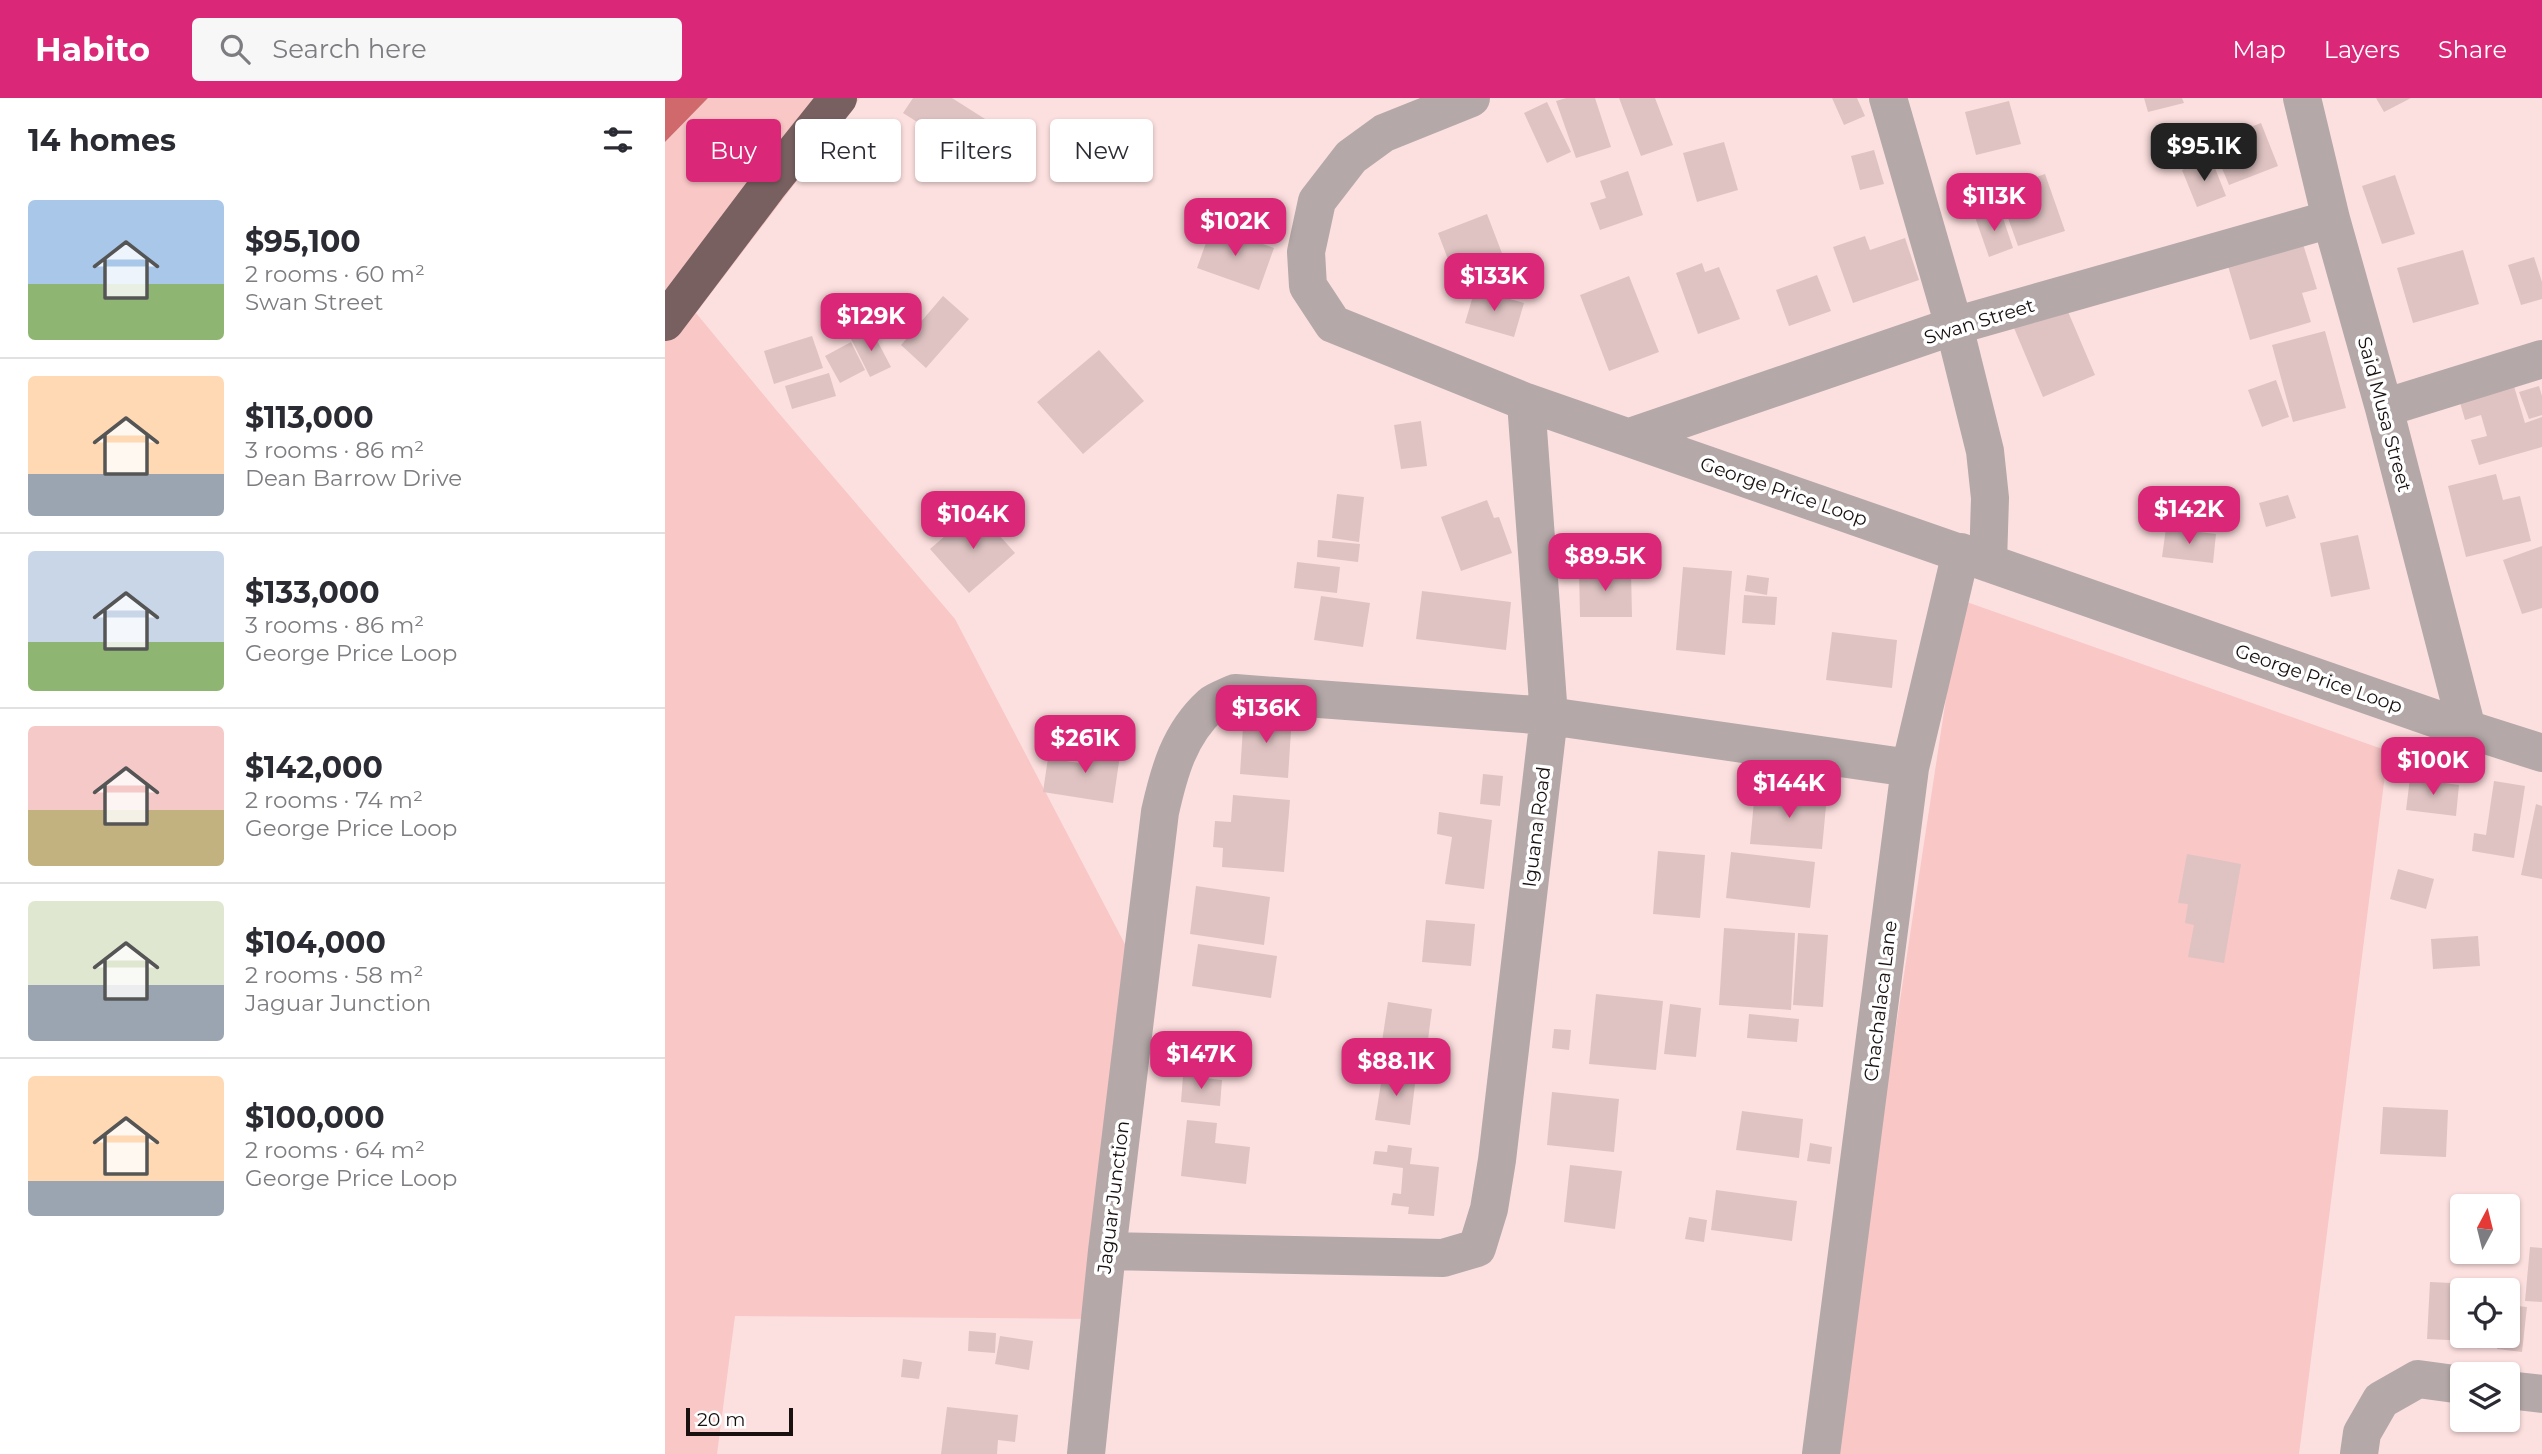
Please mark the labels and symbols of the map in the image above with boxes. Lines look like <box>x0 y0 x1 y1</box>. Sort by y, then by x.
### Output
pin: $95.1K <box>2147 123 2261 183</box>
pin: $113K <box>1945 174 2043 233</box>
pin: $102K <box>1186 198 1284 258</box>
pin: $133K <box>1445 254 1543 313</box>
pin: $129K <box>822 294 920 353</box>
street label: Swan Street <box>1921 294 2037 349</box>
street label: Said Musa Street <box>2353 334 2416 494</box>
street label: George Price Loop <box>1697 452 1871 531</box>
pin: $142K <box>2140 486 2238 546</box>
pin: $104K <box>924 491 1022 551</box>
pin: $89.5K <box>1548 533 1662 593</box>
street label: George Price Loop <box>2232 639 2406 718</box>
pin: $136K <box>1217 686 1315 745</box>
pin: $261K <box>1036 716 1134 775</box>
pin: $100K <box>2384 738 2482 797</box>
pin: $144K <box>1740 760 1838 820</box>
street label: Iguana Road <box>1518 765 1555 889</box>
street label: Chachalaca Lane <box>1859 919 1902 1083</box>
pin: $147K <box>1152 1032 1250 1091</box>
pin: $88.1K <box>1339 1038 1453 1098</box>
street label: Jaguar Junction <box>1093 1119 1134 1276</box>
north arrow <box>2450 1194 2520 1264</box>
scale bar <box>686 1405 793 1437</box>

